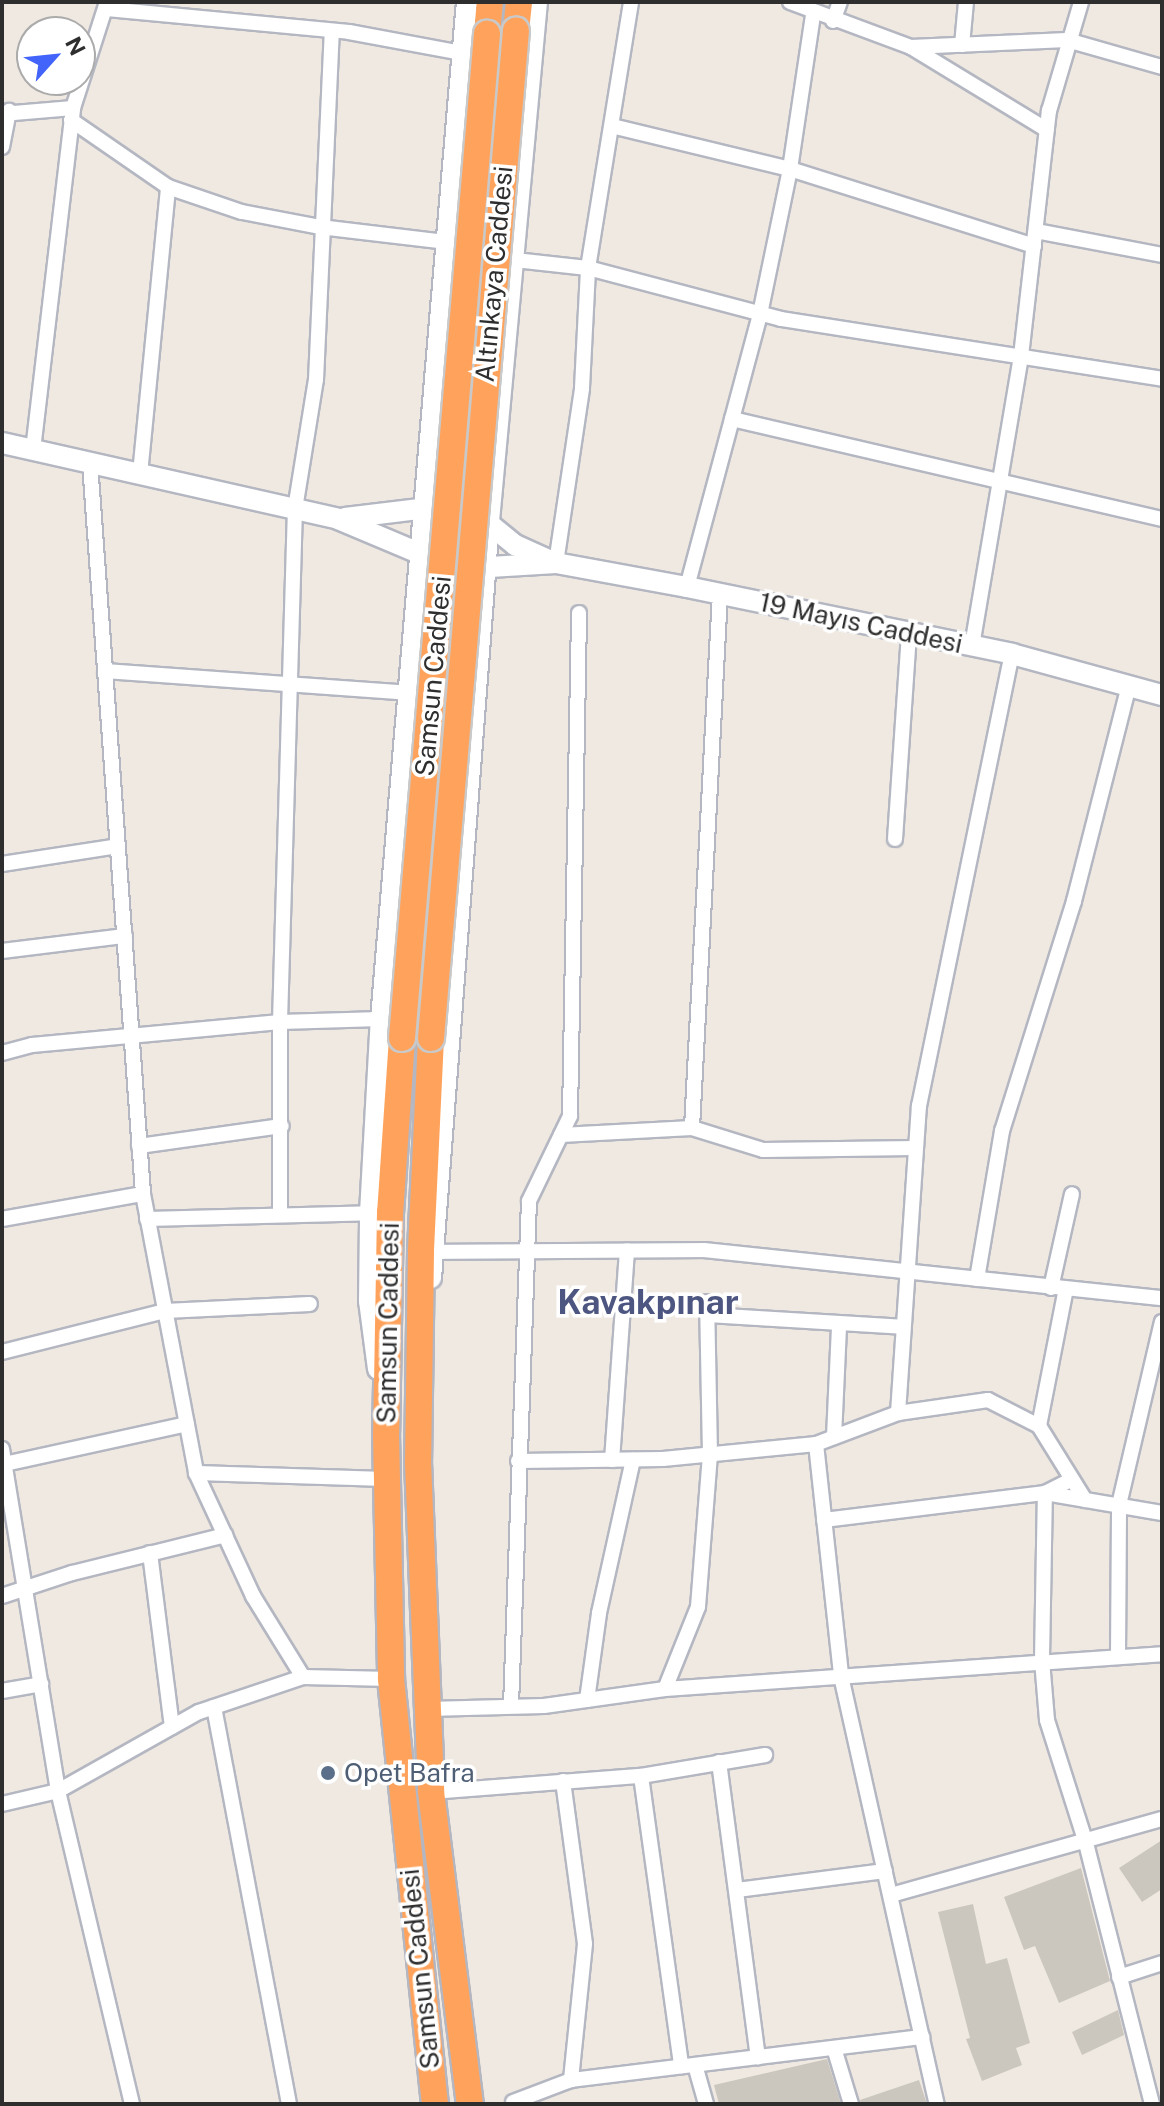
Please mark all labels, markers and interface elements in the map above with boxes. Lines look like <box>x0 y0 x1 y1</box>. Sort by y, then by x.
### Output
north arrow <box>16 16 96 96</box>
text: N <box>60 32 91 60</box>
street label: Altınkaya Caddesi <box>469 165 519 383</box>
street label: Samsun Caddesi <box>409 574 457 778</box>
street label: 19 Mayıs Caddesi <box>756 586 966 660</box>
street label: Samsun Caddesi <box>371 1222 405 1424</box>
district label: Kavakpınar <box>557 1283 739 1323</box>
place label: Opet Bafra <box>344 1757 475 1789</box>
marker: Opet Bafra <box>319 1764 337 1782</box>
street label: Samsun Caddesi <box>394 1867 446 2071</box>

